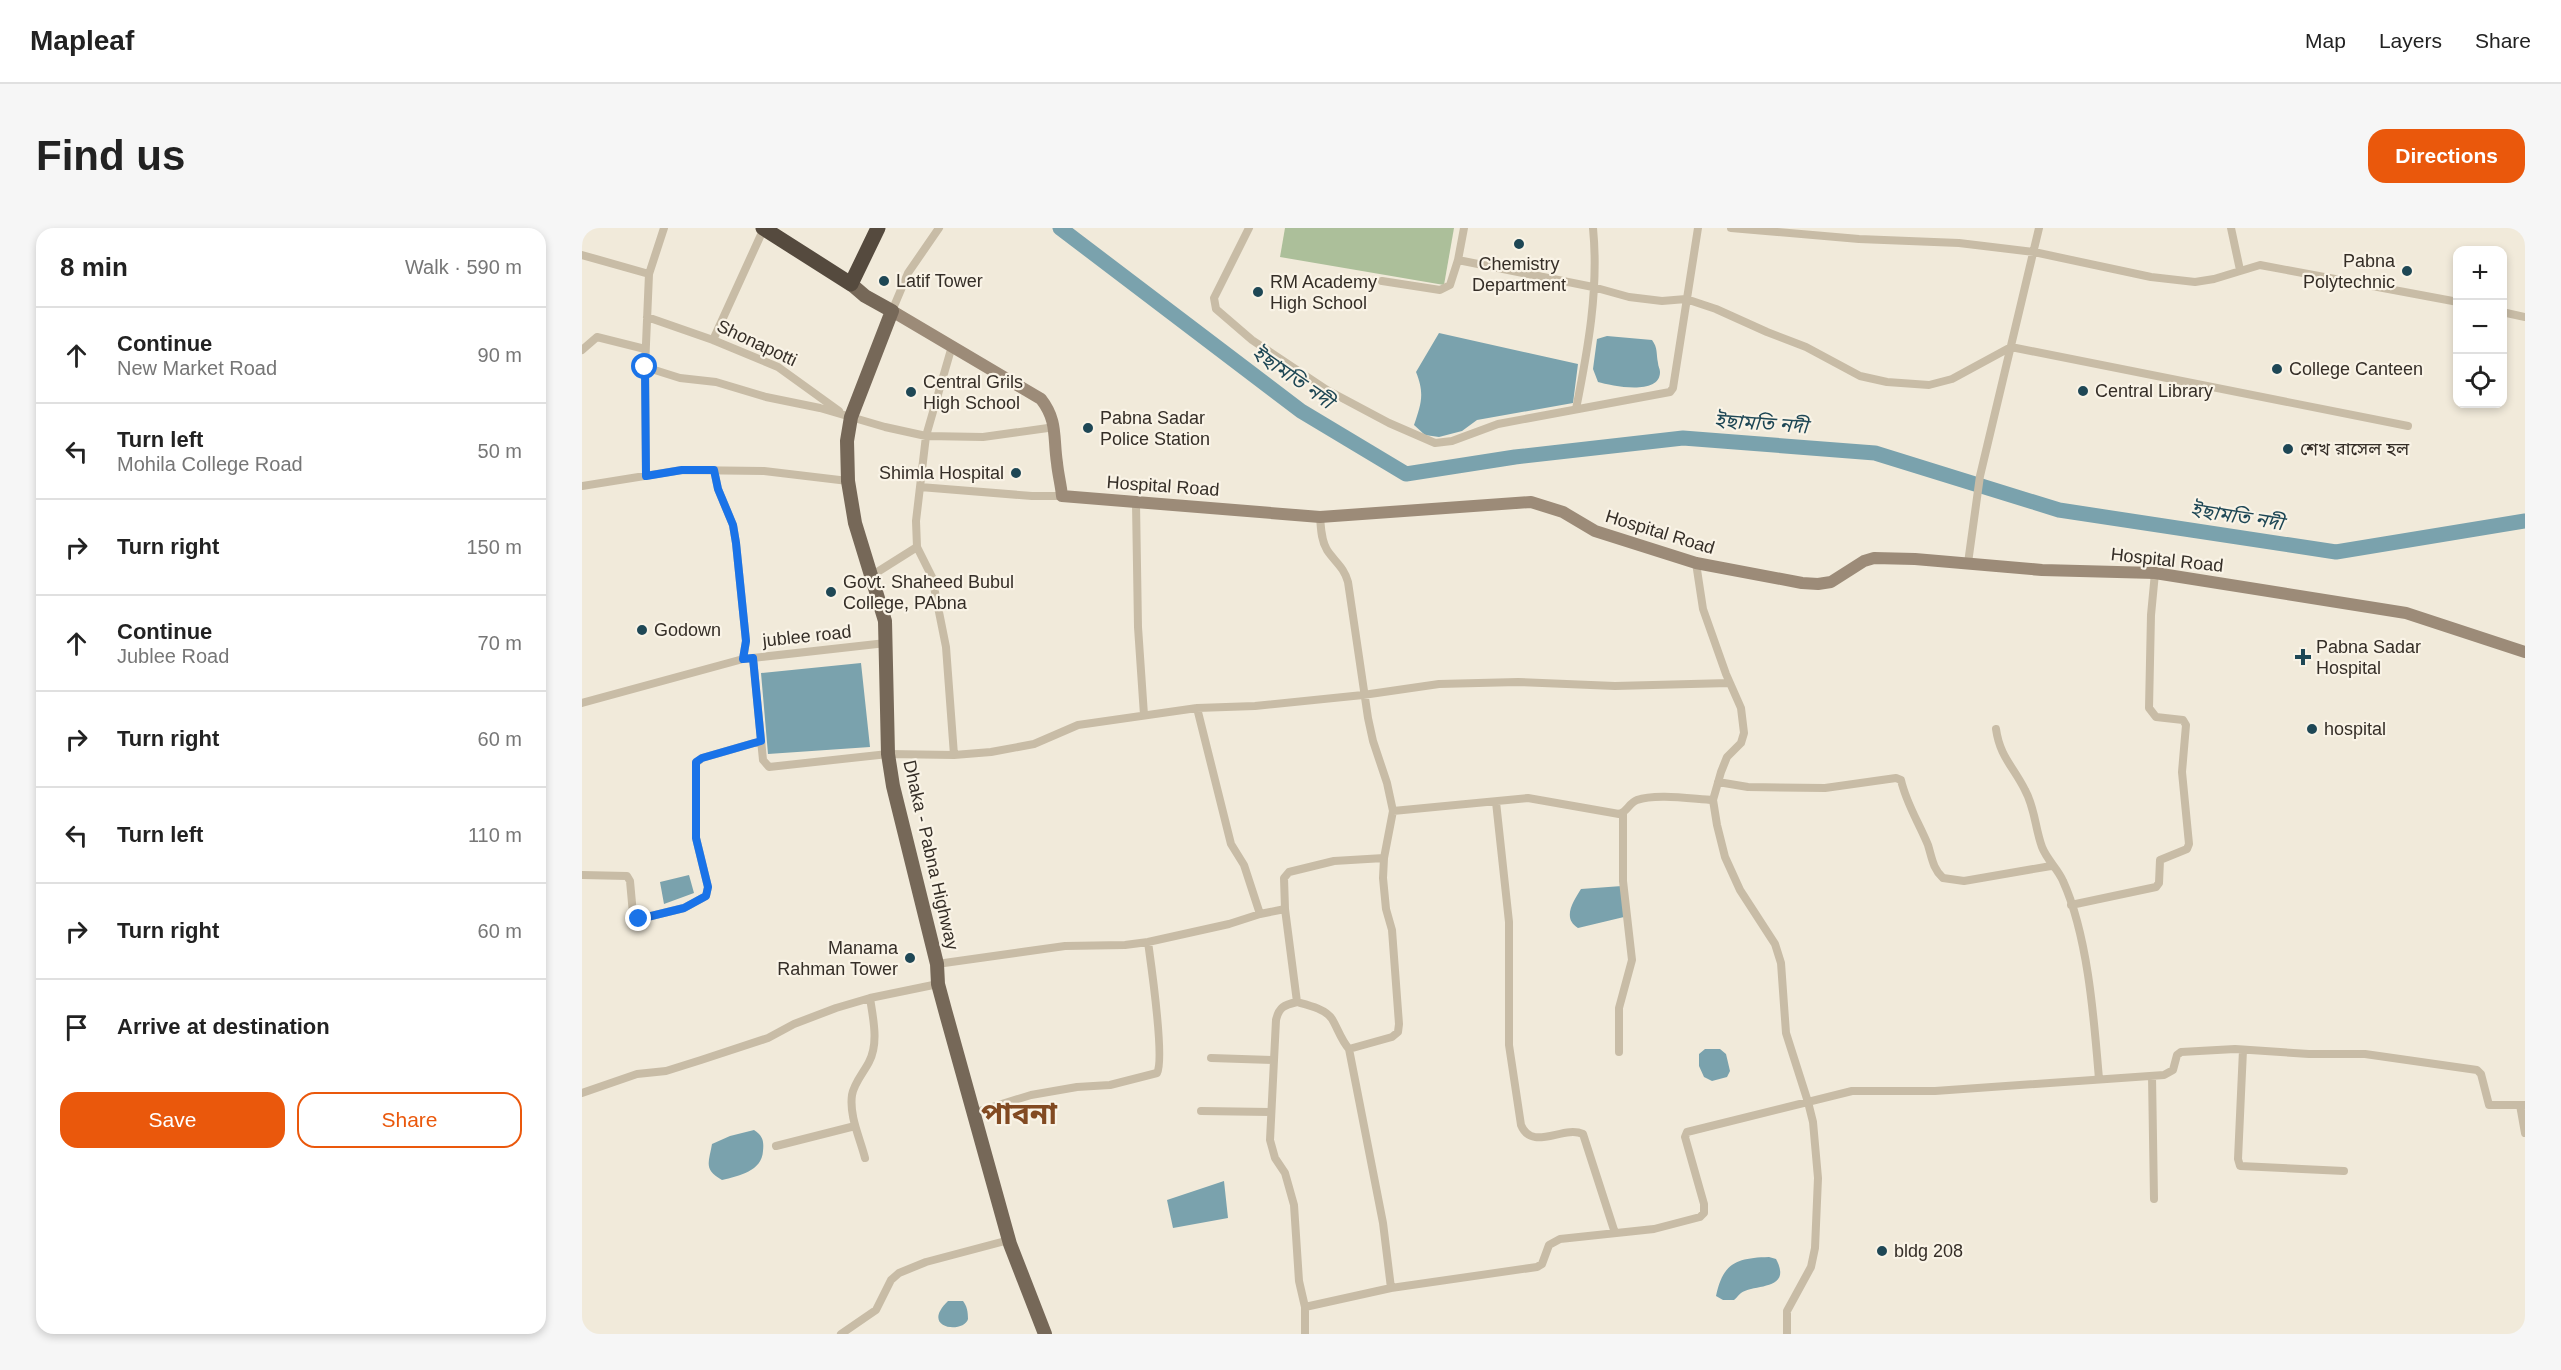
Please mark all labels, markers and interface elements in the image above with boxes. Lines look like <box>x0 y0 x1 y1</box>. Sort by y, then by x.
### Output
text: Mapleaf <box>30 25 134 56</box>
text: Map <box>2305 29 2346 52</box>
text: Layers <box>2379 29 2442 52</box>
text: Share <box>2475 29 2531 52</box>
button: Directions <box>2368 129 2525 183</box>
text: Find us <box>36 132 185 179</box>
marker: Chemistry Department <box>1512 237 1526 251</box>
map controls <box>2453 246 2507 408</box>
button: + <box>2453 246 2507 300</box>
place label: Pabna Polytechnic <box>2303 251 2396 292</box>
text: 8 min <box>60 252 128 282</box>
place label: Chemistry Department <box>1472 254 1566 295</box>
text: Walk · 590 m <box>405 256 522 278</box>
marker: Pabna Polytechnic <box>2400 264 2414 278</box>
place label: Latif Tower <box>896 271 983 291</box>
place label: RM Academy High School <box>1270 272 1377 313</box>
marker: Latif Tower <box>877 274 891 288</box>
marker: RM Academy High School <box>1251 285 1265 299</box>
button: − <box>2453 300 2507 354</box>
street label: Shonapotti <box>714 316 800 370</box>
text: Continue <box>117 331 212 356</box>
icon: ahead <box>60 339 93 372</box>
water label: ইছামতি নদী <box>1248 340 1341 415</box>
text: 90 m <box>478 344 522 366</box>
route start <box>631 353 657 379</box>
button: locate <box>2453 354 2507 408</box>
text: New Market Road <box>117 357 277 379</box>
place label: College Canteen <box>2289 359 2423 379</box>
marker: College Canteen <box>2270 362 2284 376</box>
place label: Central Grils High School <box>923 372 1023 413</box>
place label: Central Library <box>2095 381 2213 401</box>
marker: Central Library <box>2076 384 2090 398</box>
marker: Central Grils High School <box>904 385 918 399</box>
place label: Pabna Sadar Police Station <box>1100 408 1210 449</box>
water label: ইছামতি নদী <box>1713 408 1812 438</box>
marker: Pabna Sadar Police Station <box>1081 421 1095 435</box>
text: Turn left <box>117 427 203 452</box>
icon: left <box>60 435 93 468</box>
place label: শেখ রাসেল হল <box>2300 439 2410 459</box>
text: 50 m <box>478 440 522 462</box>
marker: শেখ রাসেল হল <box>2281 442 2295 456</box>
text: Mohila College Road <box>117 453 303 475</box>
place label: Shimla Hospital <box>879 463 1004 483</box>
marker: Shimla Hospital <box>1009 466 1023 480</box>
street label: Hospital Road <box>1106 472 1220 500</box>
water label: ইছামতি নদী <box>2189 497 2289 535</box>
street label: Hospital Road <box>1603 506 1717 558</box>
icon: right <box>60 531 93 564</box>
text: Turn right <box>117 534 219 559</box>
text: 150 m <box>466 536 522 558</box>
street label: Hospital Road <box>2110 544 2224 576</box>
place label: Govt. Shaheed Bubul College, PAbna <box>843 572 1014 613</box>
marker: Govt. Shaheed Bubul College, PAbna <box>824 585 838 599</box>
text: Continue <box>117 619 212 644</box>
place label: Godown <box>654 620 721 640</box>
street label: jublee road <box>761 621 852 651</box>
marker: Godown <box>635 623 649 637</box>
icon: ahead <box>60 627 93 660</box>
text: 70 m <box>478 632 522 654</box>
place label: Pabna Sadar Hospital <box>2316 637 2421 678</box>
text: Jublee Road <box>117 645 229 667</box>
marker: Pabna Sadar Hospital <box>2294 648 2312 666</box>
place label: hospital <box>2324 719 2386 739</box>
marker: hospital <box>2305 722 2319 736</box>
icon: right <box>60 723 93 756</box>
text: Turn right <box>117 726 219 751</box>
text: 60 m <box>478 728 522 750</box>
street label: Dhaka - Pabna Highway <box>899 758 963 952</box>
icon: left <box>60 819 93 852</box>
text: Turn left <box>117 822 203 847</box>
text: 110 m <box>468 824 522 846</box>
route end <box>625 905 651 931</box>
icon: right <box>60 915 93 948</box>
text: Turn right <box>117 918 219 943</box>
text: 60 m <box>478 920 522 942</box>
place label: Manama Rahman Tower <box>777 938 899 979</box>
marker: Manama Rahman Tower <box>903 951 917 965</box>
icon: arrive <box>60 1011 93 1044</box>
text: Arrive at destination <box>117 1014 330 1039</box>
button: Save <box>60 1092 285 1148</box>
button: Share <box>297 1092 522 1148</box>
district label: পাবনা <box>981 1097 1057 1130</box>
place label: bldg 208 <box>1894 1241 1963 1261</box>
marker: bldg 208 <box>1875 1244 1889 1258</box>

